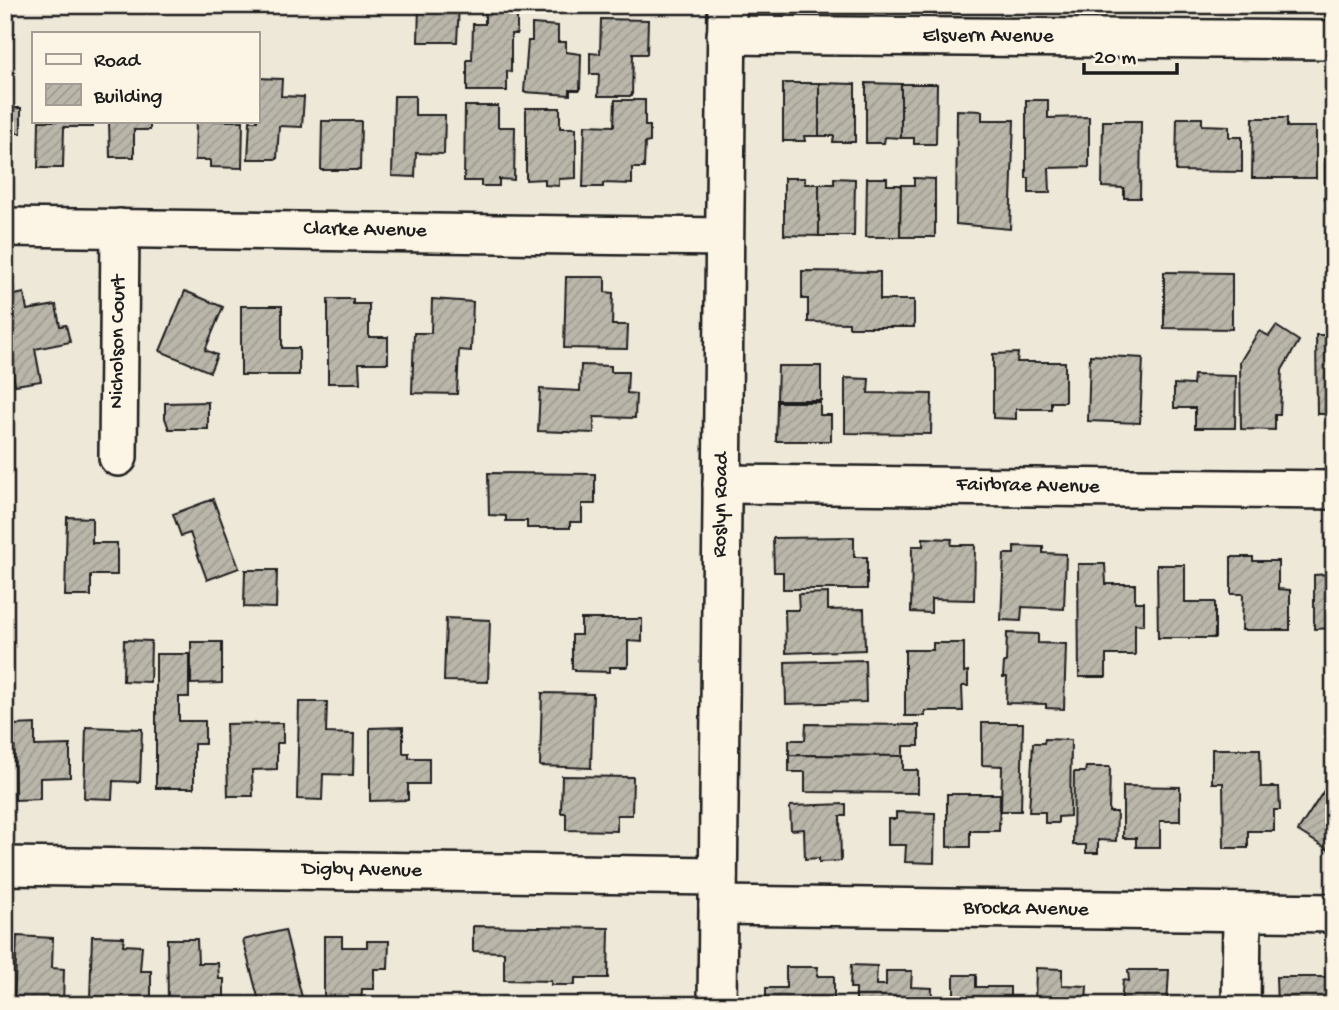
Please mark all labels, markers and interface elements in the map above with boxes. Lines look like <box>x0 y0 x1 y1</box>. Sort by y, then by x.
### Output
street label: Elsvern Avenue <box>922 25 1055 50</box>
legend <box>32 32 259 122</box>
scale bar <box>1084 32 1176 76</box>
text: 20 m <box>1094 47 1136 72</box>
text: Road <box>94 50 142 75</box>
text: Building <box>93 86 163 111</box>
street label: Clarke Avenue <box>303 217 428 245</box>
street label: Nicholson Court <box>105 272 133 409</box>
street label: Roslyn Road <box>709 450 735 558</box>
street label: Fairbrae Avenue <box>955 473 1101 501</box>
street label: Digby Avenue <box>300 857 423 885</box>
street label: Brocka Avenue <box>962 896 1090 924</box>

